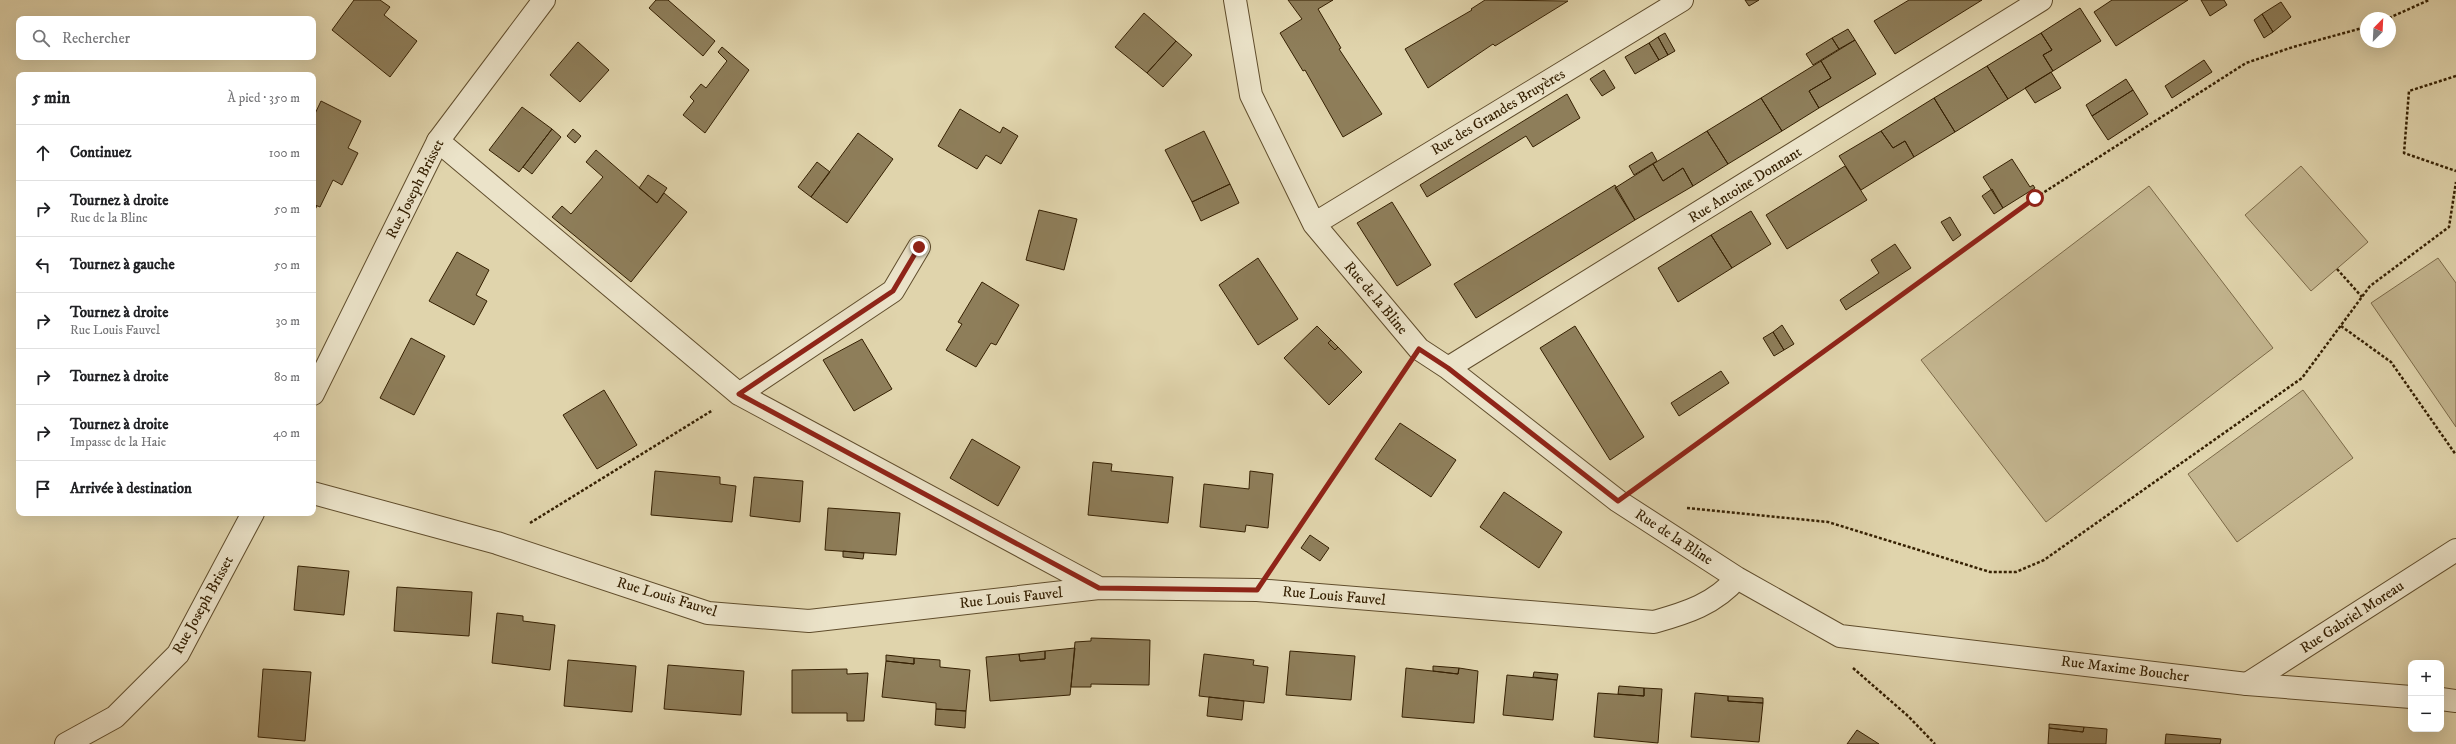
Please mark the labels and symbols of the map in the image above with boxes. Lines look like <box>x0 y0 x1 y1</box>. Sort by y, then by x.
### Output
north arrow <box>2360 12 2396 48</box>
street label: Rue des Grandes Bruyères <box>1427 64 1569 160</box>
street label: Rue Joseph Brisset <box>382 136 448 242</box>
street label: Rue Antoine Donnant <box>1685 142 1805 228</box>
route start <box>2026 189 2044 207</box>
route end <box>910 238 928 256</box>
street label: Rue de la Bline <box>1340 258 1412 338</box>
street label: Rue de la Bline <box>1631 505 1717 569</box>
street label: Rue Joseph Brisset <box>168 552 238 657</box>
street label: Rue Louis Fauvel <box>615 573 720 621</box>
street label: Rue Gabriel Moreau <box>2297 576 2407 658</box>
street label: Rue Louis Fauvel <box>1282 582 1387 610</box>
street label: Rue Louis Fauvel <box>958 583 1064 613</box>
street label: Rue Maxime Boucher <box>2060 652 2190 686</box>

